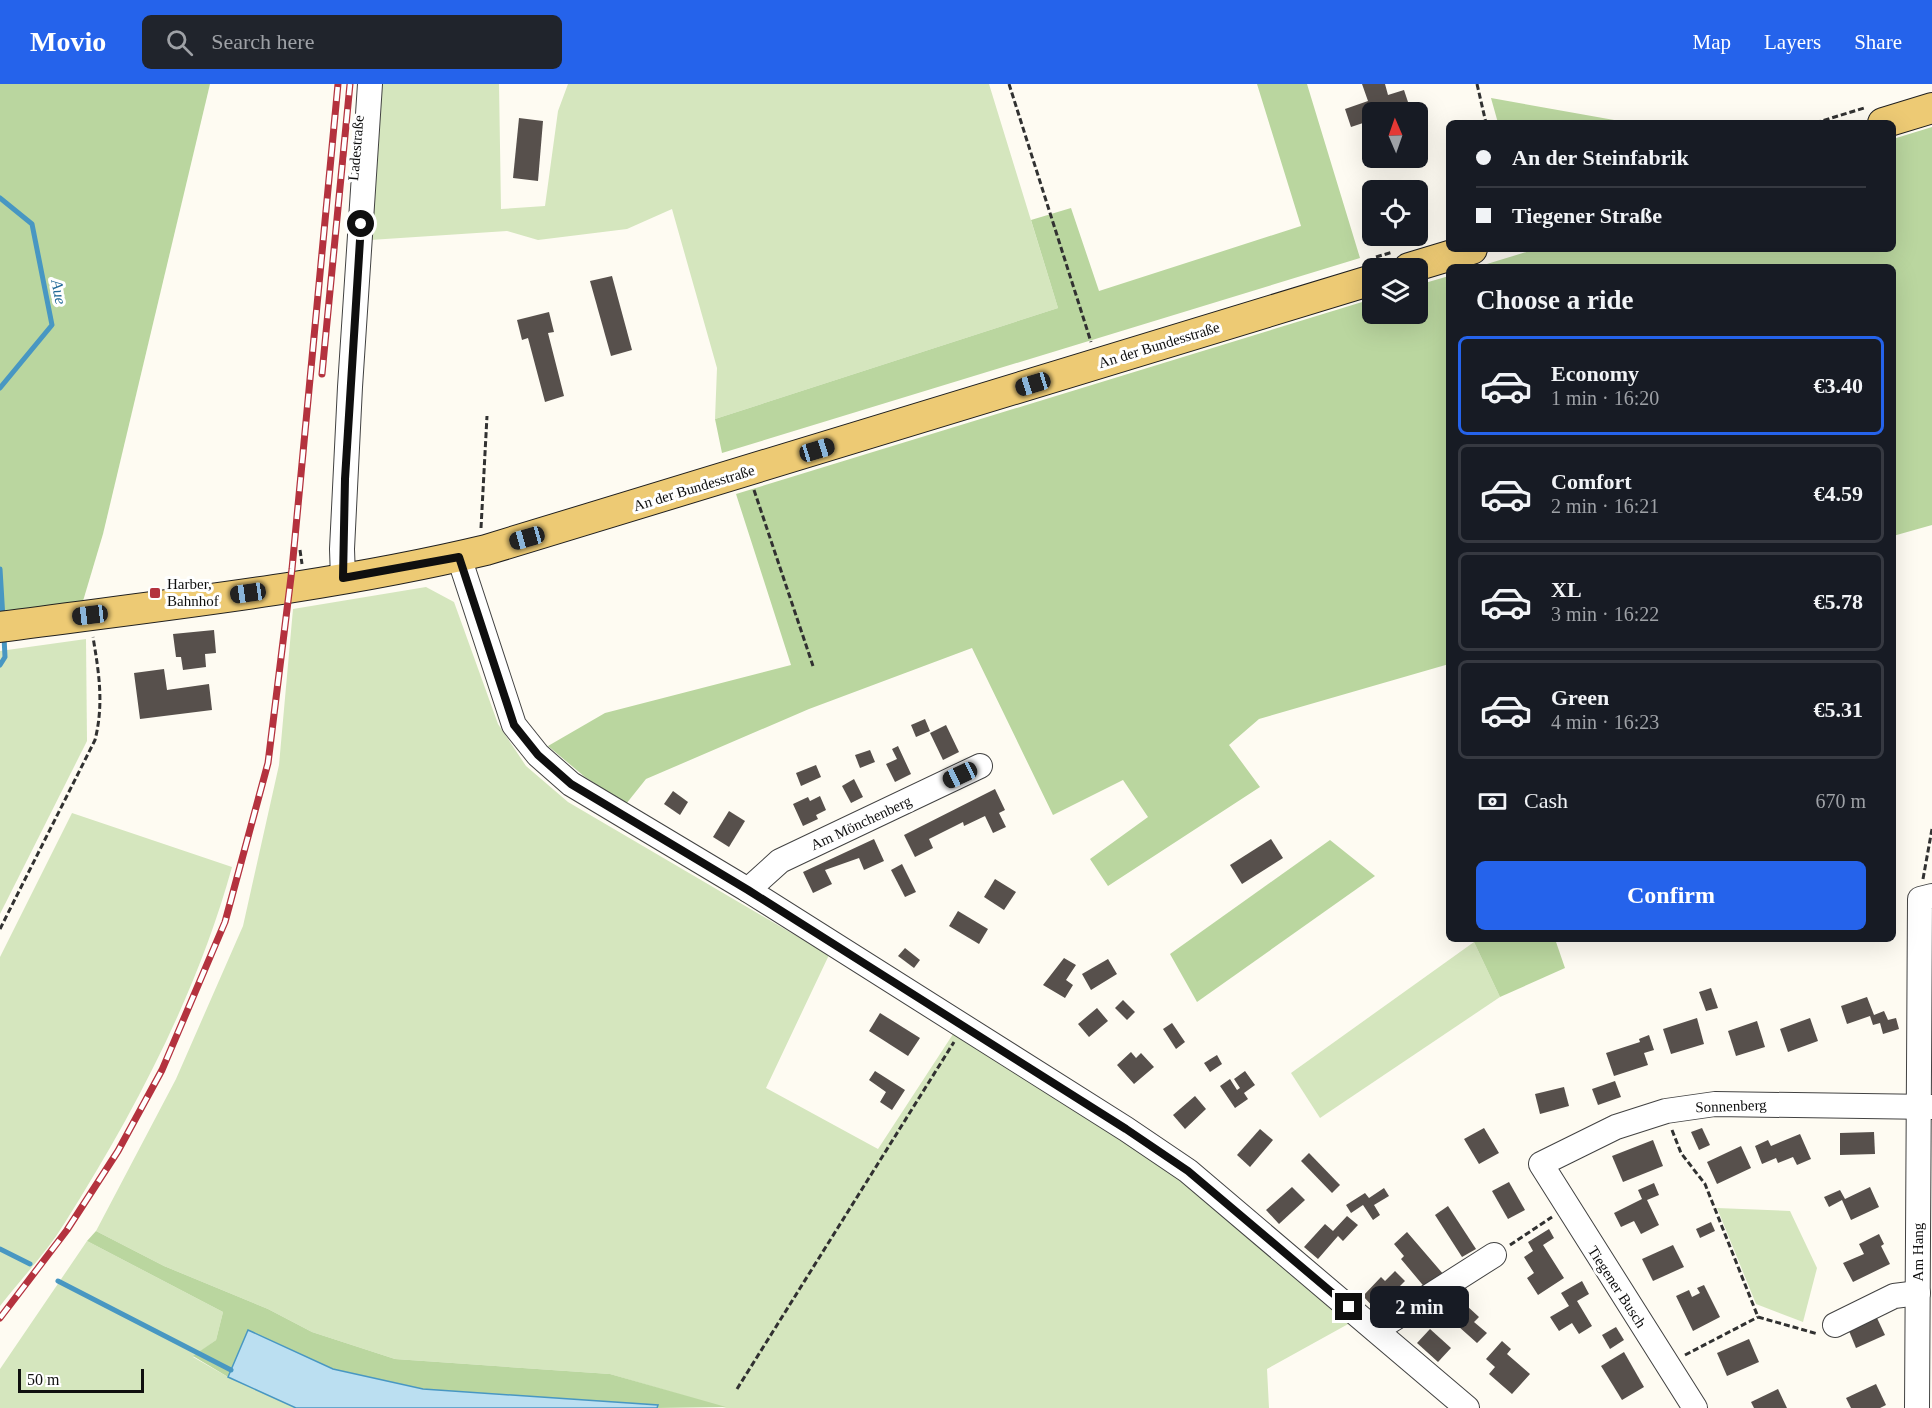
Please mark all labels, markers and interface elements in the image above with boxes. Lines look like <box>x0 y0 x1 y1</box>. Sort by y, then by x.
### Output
search box <box>142 15 562 69</box>
text: Movio <box>30 26 106 57</box>
icon: search <box>163 26 196 59</box>
text: Search here <box>211 29 314 54</box>
text: Map <box>1693 30 1731 54</box>
text: Layers <box>1764 30 1821 54</box>
text: Share <box>1854 30 1902 54</box>
north arrow <box>1362 102 1428 168</box>
map controls <box>1362 102 1428 324</box>
street label: Ladestraße <box>345 114 367 181</box>
text: An der Steinfabrik <box>1512 145 1689 170</box>
button: locate <box>1362 180 1428 246</box>
text: Tiegener Straße <box>1512 203 1662 228</box>
route start <box>347 210 374 237</box>
button: layers <box>1362 258 1428 324</box>
water label: Aue <box>48 277 70 306</box>
text: Choose a ride <box>1476 285 1634 315</box>
street label: An der Bundesstraße <box>1097 319 1222 371</box>
icon: car <box>1479 359 1533 413</box>
text: Economy <box>1551 361 1639 386</box>
car <box>1013 370 1053 398</box>
text: €3.40 <box>1814 373 1863 398</box>
text: 1 min · 16:20 <box>1551 387 1659 409</box>
car <box>797 436 837 464</box>
street label: An der Bundesstraße <box>632 462 757 514</box>
icon: car <box>1479 467 1533 521</box>
text: Comfort <box>1551 469 1632 494</box>
text: €4.59 <box>1814 481 1863 506</box>
text: 2 min · 16:21 <box>1551 495 1659 517</box>
car <box>507 524 547 552</box>
icon: car <box>1479 575 1533 629</box>
place label: Harber, Bahnhof <box>167 576 219 609</box>
text: XL <box>1551 577 1582 602</box>
car <box>229 582 267 604</box>
marker: Harber, Bahnhof <box>148 586 162 600</box>
text: €5.78 <box>1814 589 1863 614</box>
text: 3 min · 16:22 <box>1551 603 1659 625</box>
car <box>71 604 109 626</box>
icon: car <box>1479 683 1533 737</box>
text: Green <box>1551 685 1609 710</box>
text: €5.31 <box>1814 697 1863 722</box>
text: 4 min · 16:23 <box>1551 711 1659 733</box>
car <box>940 759 980 791</box>
icon: cash <box>1476 785 1509 818</box>
text: Cash <box>1524 788 1568 813</box>
text: 670 m <box>1815 790 1866 812</box>
street label: Am Mönchenberg <box>808 792 914 853</box>
button: Confirm <box>1476 861 1866 930</box>
street label: Sonnenberg <box>1695 1097 1767 1115</box>
street label: Am Hang <box>1910 1222 1926 1281</box>
street label: Tiegener Busch <box>1585 1243 1650 1331</box>
callout: 2 min <box>1370 1286 1469 1328</box>
route end <box>1335 1293 1362 1320</box>
text: 2 min <box>1395 1296 1444 1318</box>
scale bar <box>18 1366 144 1394</box>
text: 50 m <box>27 1371 59 1388</box>

